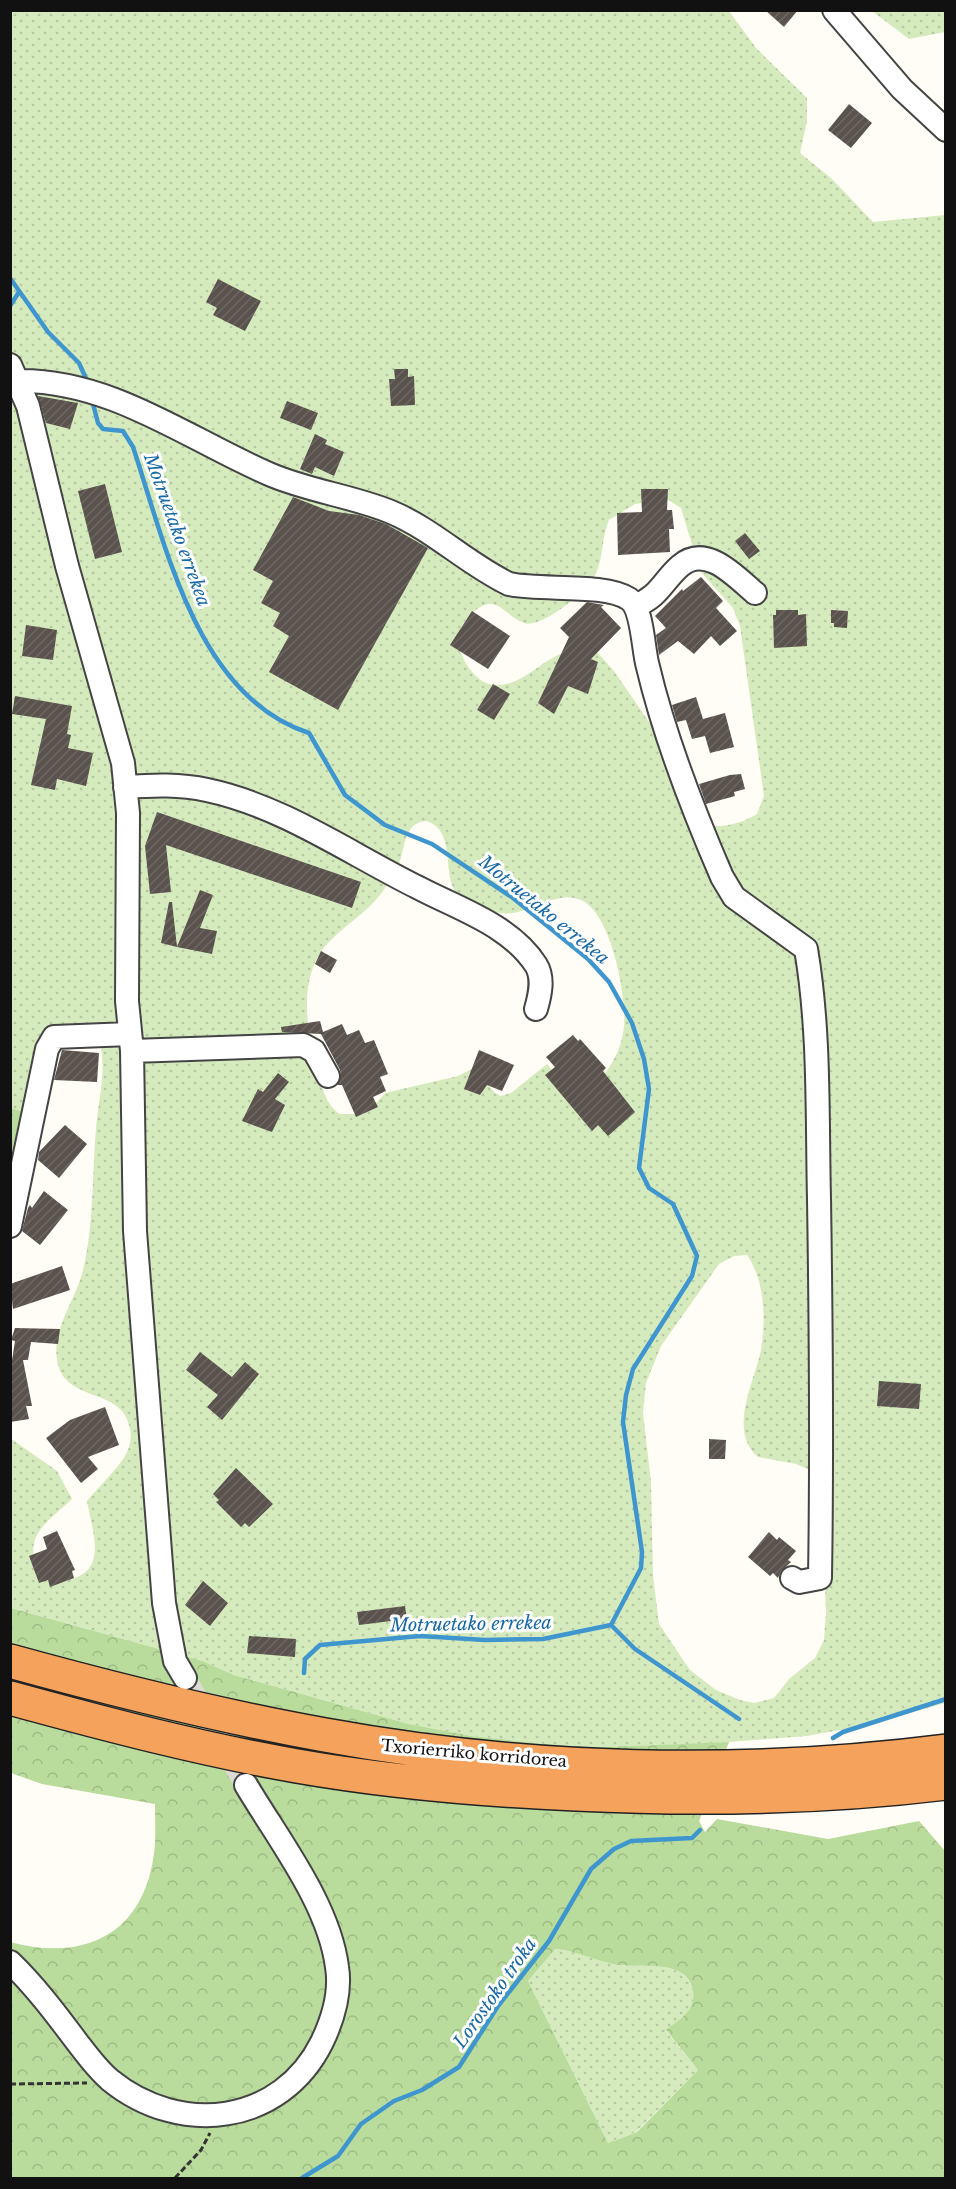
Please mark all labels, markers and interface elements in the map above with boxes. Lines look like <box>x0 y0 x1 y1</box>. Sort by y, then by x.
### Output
water label: Motruetako errekea <box>139 449 215 610</box>
water label: Motruetako errekea <box>474 850 614 969</box>
water label: Motruetako errekea <box>389 1612 552 1636</box>
street label: Txorierriko korridorea <box>380 1735 568 1771</box>
water label: Lorostoko troka <box>448 1934 541 2053</box>

